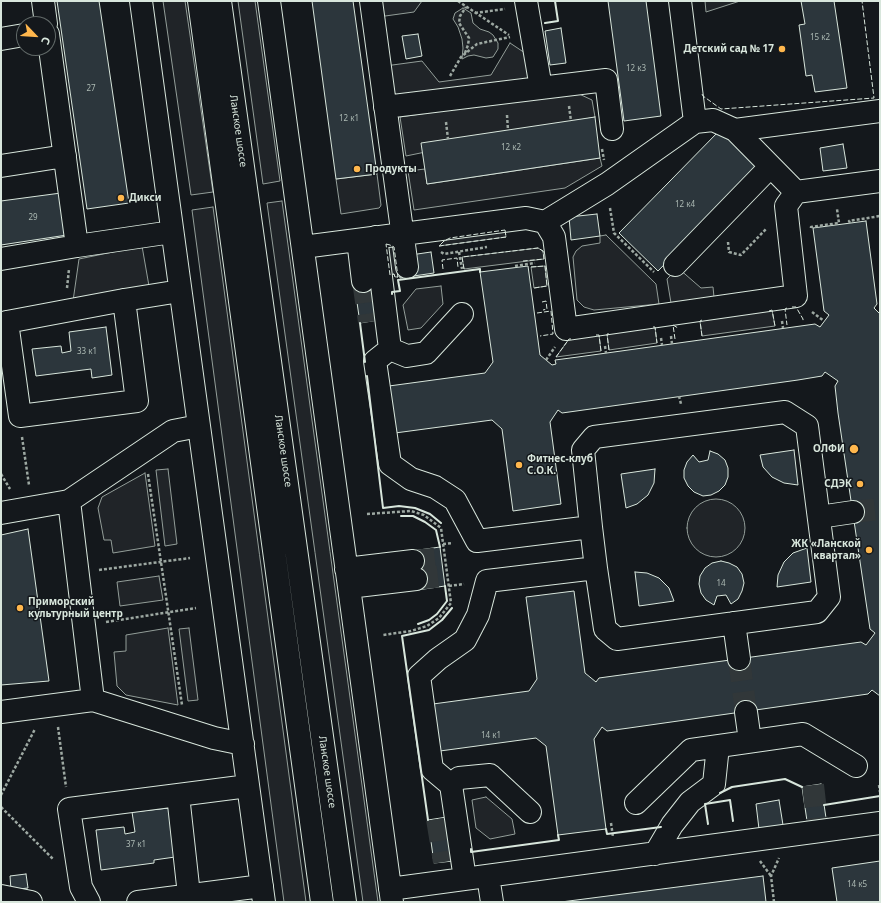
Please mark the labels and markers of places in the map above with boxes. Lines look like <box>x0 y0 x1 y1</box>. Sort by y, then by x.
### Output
place label: Детский сад № 17 <box>684 43 774 55</box>
marker: Детский сад № 17 <box>777 44 787 54</box>
place label: Продукты <box>365 163 417 175</box>
marker: Продукты <box>352 164 362 174</box>
place label: Дикси <box>129 192 161 204</box>
marker: Дикси <box>116 193 126 203</box>
place label: ОЛФИ <box>813 443 845 455</box>
marker: ОЛФИ <box>848 443 860 455</box>
place label: Фитнес-клуб С.О.К. <box>527 453 593 476</box>
marker: Фитнес-клуб С.О.К. <box>514 460 524 470</box>
place label: СДЭК <box>824 478 852 490</box>
marker: СДЭК <box>855 479 865 489</box>
place label: ЖК «Ланской квартал» <box>791 538 861 562</box>
marker: ЖК «Ланской квартал» <box>864 545 874 555</box>
place label: Приморский культурный центр <box>28 596 123 620</box>
marker: Приморский культурный центр <box>15 603 25 613</box>

